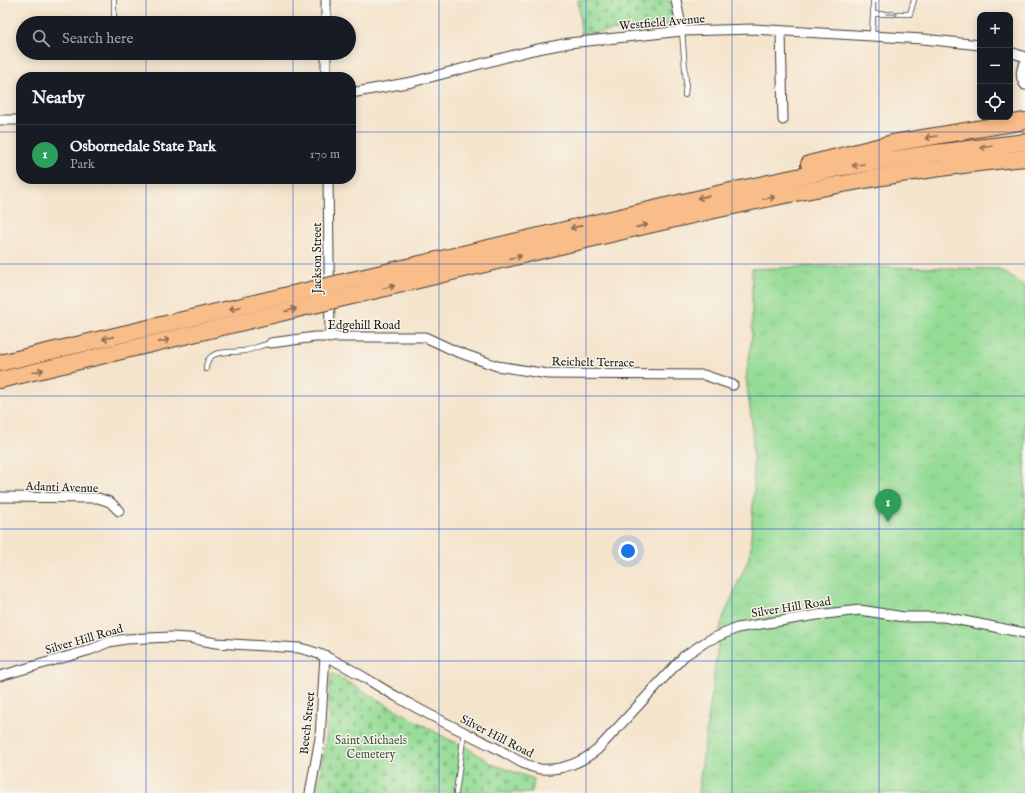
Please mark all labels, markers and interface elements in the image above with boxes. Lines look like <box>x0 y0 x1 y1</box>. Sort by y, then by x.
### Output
one-way arrow <box>885 10 898 18</box>
street label: Westfield Avenue <box>618 11 706 34</box>
map controls <box>977 12 1013 120</box>
button: + <box>977 12 1013 48</box>
search box <box>16 16 356 60</box>
icon: search <box>30 27 52 49</box>
text: Search here <box>62 29 133 48</box>
button: − <box>977 48 1013 84</box>
button: locate <box>977 84 1013 120</box>
text: Nearby <box>32 88 85 109</box>
one-way arrow <box>925 133 938 141</box>
text: Osbornedale State Park <box>70 137 216 156</box>
one-way arrow <box>980 143 993 151</box>
text: 1 <box>43 146 47 163</box>
text: 170 m <box>310 146 340 163</box>
text: Park <box>70 156 95 173</box>
one-way arrow <box>851 161 864 169</box>
one-way arrow <box>762 193 775 201</box>
one-way arrow <box>697 194 710 202</box>
one-way arrow <box>636 222 649 230</box>
street label: Jackson Street <box>310 223 326 295</box>
one-way arrow <box>570 224 583 231</box>
one-way arrow <box>509 252 522 260</box>
one-way arrow <box>383 282 396 290</box>
one-way arrow <box>229 304 242 312</box>
one-way arrow <box>284 306 297 314</box>
street label: Edgehill Road <box>328 318 401 333</box>
one-way arrow <box>102 334 115 342</box>
one-way arrow <box>158 336 171 344</box>
street label: Reichelt Terrace <box>552 354 635 371</box>
one-way arrow <box>31 366 44 374</box>
street label: Adanti Avenue <box>24 479 99 496</box>
pin: 1 <box>875 489 901 522</box>
your location <box>618 541 638 561</box>
street label: Silver Hill Road <box>750 594 832 621</box>
street label: Silver Hill Road <box>44 621 125 658</box>
street label: Beech Street <box>297 691 318 755</box>
street label: Silver Hill Road <box>458 712 536 762</box>
park label: Saint Michaels Cemetery <box>335 733 407 762</box>

